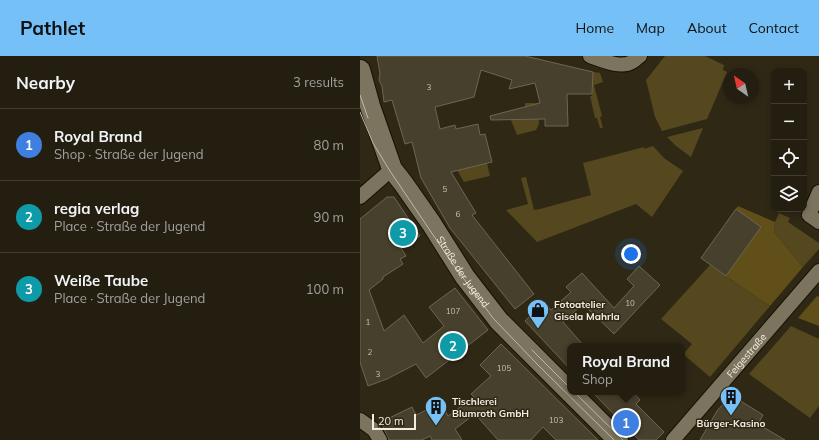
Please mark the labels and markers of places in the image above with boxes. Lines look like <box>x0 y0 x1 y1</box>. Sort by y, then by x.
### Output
pin: 3 <box>390 218 416 248</box>
shop icon: Fotoatelier Gisela Mahrla <box>525 297 551 330</box>
place label: Fotoatelier Gisela Mahrla <box>554 298 620 323</box>
pin: 2 <box>440 331 466 361</box>
building icon: Bürger-Kasino <box>718 384 744 417</box>
building icon: Tischlerei Blumroth GmbH <box>423 394 449 427</box>
place label: Tischlerei Blumroth GmbH <box>452 395 529 420</box>
pin: 1 <box>613 408 639 438</box>
place label: Bürger-Kasino <box>697 417 766 430</box>

